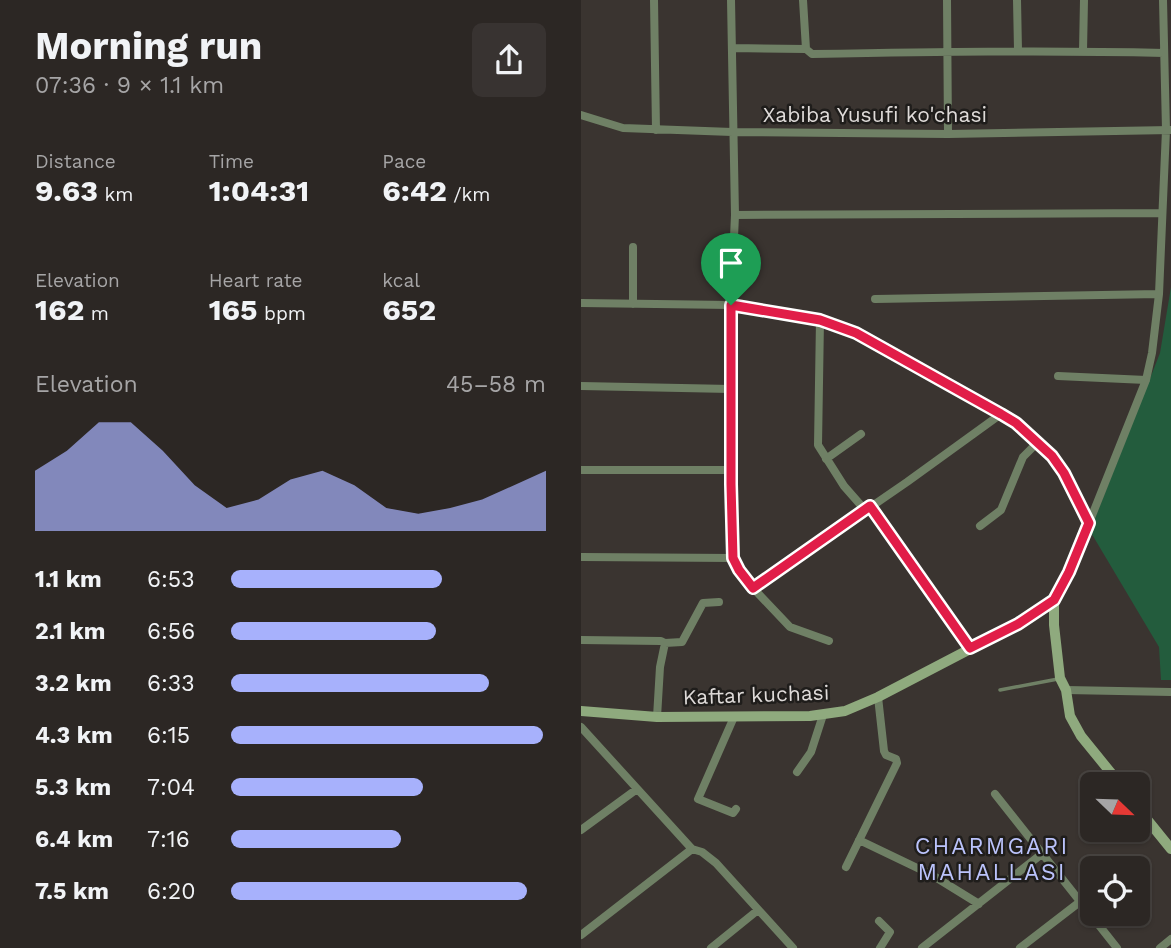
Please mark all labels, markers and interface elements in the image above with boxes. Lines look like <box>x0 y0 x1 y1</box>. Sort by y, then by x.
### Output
button: share <box>472 23 546 97</box>
text: Morning run <box>35 24 262 68</box>
text: 07:36 · 9 × 1.1 km <box>35 72 224 99</box>
street label: Xabiba Yusufi ko'chasi <box>763 102 987 127</box>
text: Distance <box>35 150 116 173</box>
text: Time <box>209 150 254 173</box>
text: Pace <box>382 150 426 173</box>
text: 9.63 <box>35 173 98 208</box>
text: 1:04:31 <box>209 173 309 208</box>
text: 6:42 <box>382 173 447 208</box>
text: km <box>98 183 133 206</box>
text: /km <box>447 183 490 206</box>
pin <box>701 233 761 305</box>
icon: arrive <box>712 244 750 282</box>
text: Elevation <box>35 269 120 292</box>
text: Heart rate <box>209 269 303 292</box>
text: kcal <box>382 269 420 292</box>
text: 162 <box>35 292 84 327</box>
text: 165 <box>209 292 258 327</box>
text: 652 <box>382 292 436 327</box>
text: m <box>84 302 109 325</box>
text: bpm <box>258 302 306 325</box>
text: Elevation <box>35 371 138 398</box>
text: 45–58 m <box>446 371 546 398</box>
text: 1.1 km <box>35 566 102 593</box>
text: 6:53 <box>147 566 195 593</box>
text: 2.1 km <box>35 618 106 645</box>
text: 6:56 <box>147 618 195 645</box>
text: 3.2 km <box>35 670 112 697</box>
text: 6:33 <box>147 670 195 697</box>
street label: Kaftar kuchasi <box>682 679 830 710</box>
text: 4.3 km <box>35 722 113 749</box>
text: 6:15 <box>147 722 190 749</box>
north arrow <box>1080 772 1150 842</box>
map controls <box>1080 772 1150 926</box>
text: 5.3 km <box>35 774 111 801</box>
text: 7:04 <box>147 774 195 801</box>
text: 6.4 km <box>35 826 113 853</box>
text: 7:16 <box>147 826 190 853</box>
district label: CHARMGARI MAHALLASI <box>915 833 1069 886</box>
button: locate <box>1080 856 1150 926</box>
text: 7.5 km <box>35 878 109 905</box>
text: 6:20 <box>147 878 196 905</box>

